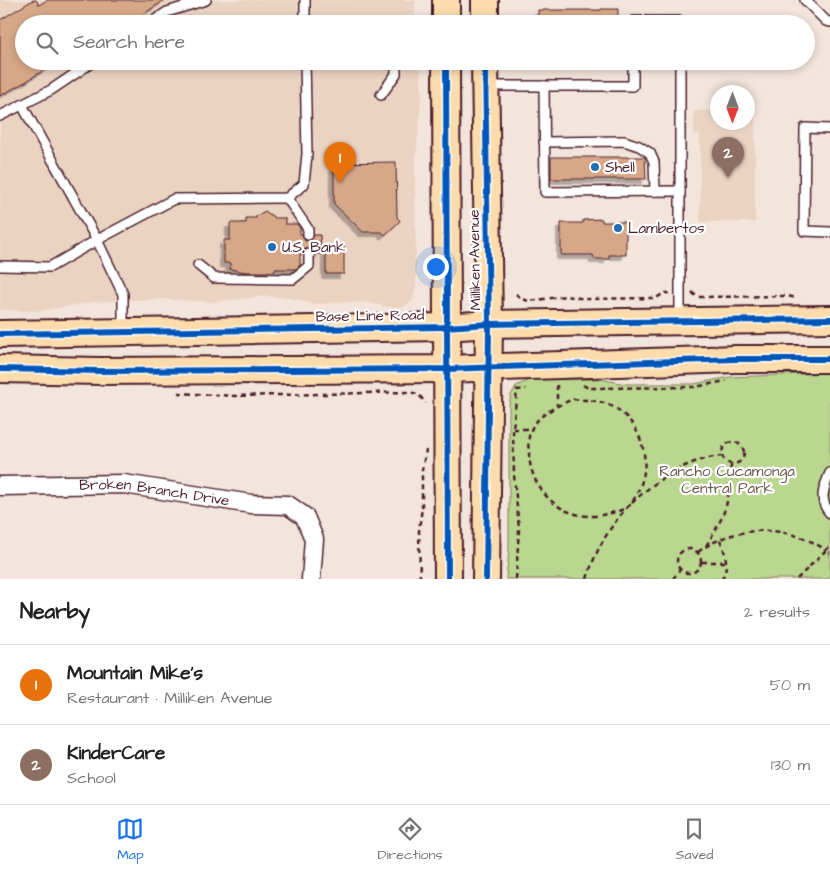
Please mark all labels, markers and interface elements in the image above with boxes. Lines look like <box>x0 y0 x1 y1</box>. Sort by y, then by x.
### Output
search box <box>15 15 815 70</box>
icon: search <box>33 29 61 57</box>
text: Search here <box>73 29 185 56</box>
north arrow <box>710 85 755 130</box>
pin: 2 <box>712 137 744 178</box>
pin: 1 <box>324 142 356 183</box>
place label: Shell <box>605 157 635 178</box>
marker: Shell <box>589 161 601 173</box>
street label: Milliken Avenue <box>464 209 486 311</box>
place label: Lambertos <box>628 218 705 239</box>
marker: Lambertos <box>612 222 624 234</box>
place label: U.S. Bank <box>282 237 345 258</box>
marker: U.S. Bank <box>266 241 278 253</box>
your location <box>423 254 449 280</box>
street label: Base Line Road <box>315 305 425 327</box>
park label: Rancho Cucamonga Central Park <box>659 461 795 499</box>
street label: Broken Branch Drive <box>79 474 231 511</box>
text: Nearby <box>20 597 90 626</box>
text: 2 results <box>744 601 810 623</box>
text: Mountain Mike's <box>67 660 203 687</box>
text: 1 <box>35 674 37 696</box>
text: 50 m <box>770 674 810 696</box>
text: Restaurant · Milliken Avenue <box>67 687 272 709</box>
text: KinderCare <box>67 740 165 767</box>
text: 2 <box>31 754 41 776</box>
text: 130 m <box>771 754 810 776</box>
text: School <box>67 767 116 789</box>
tab: Map <box>116 815 144 865</box>
tab: Directions <box>377 815 442 865</box>
tab: Saved <box>675 815 714 865</box>

